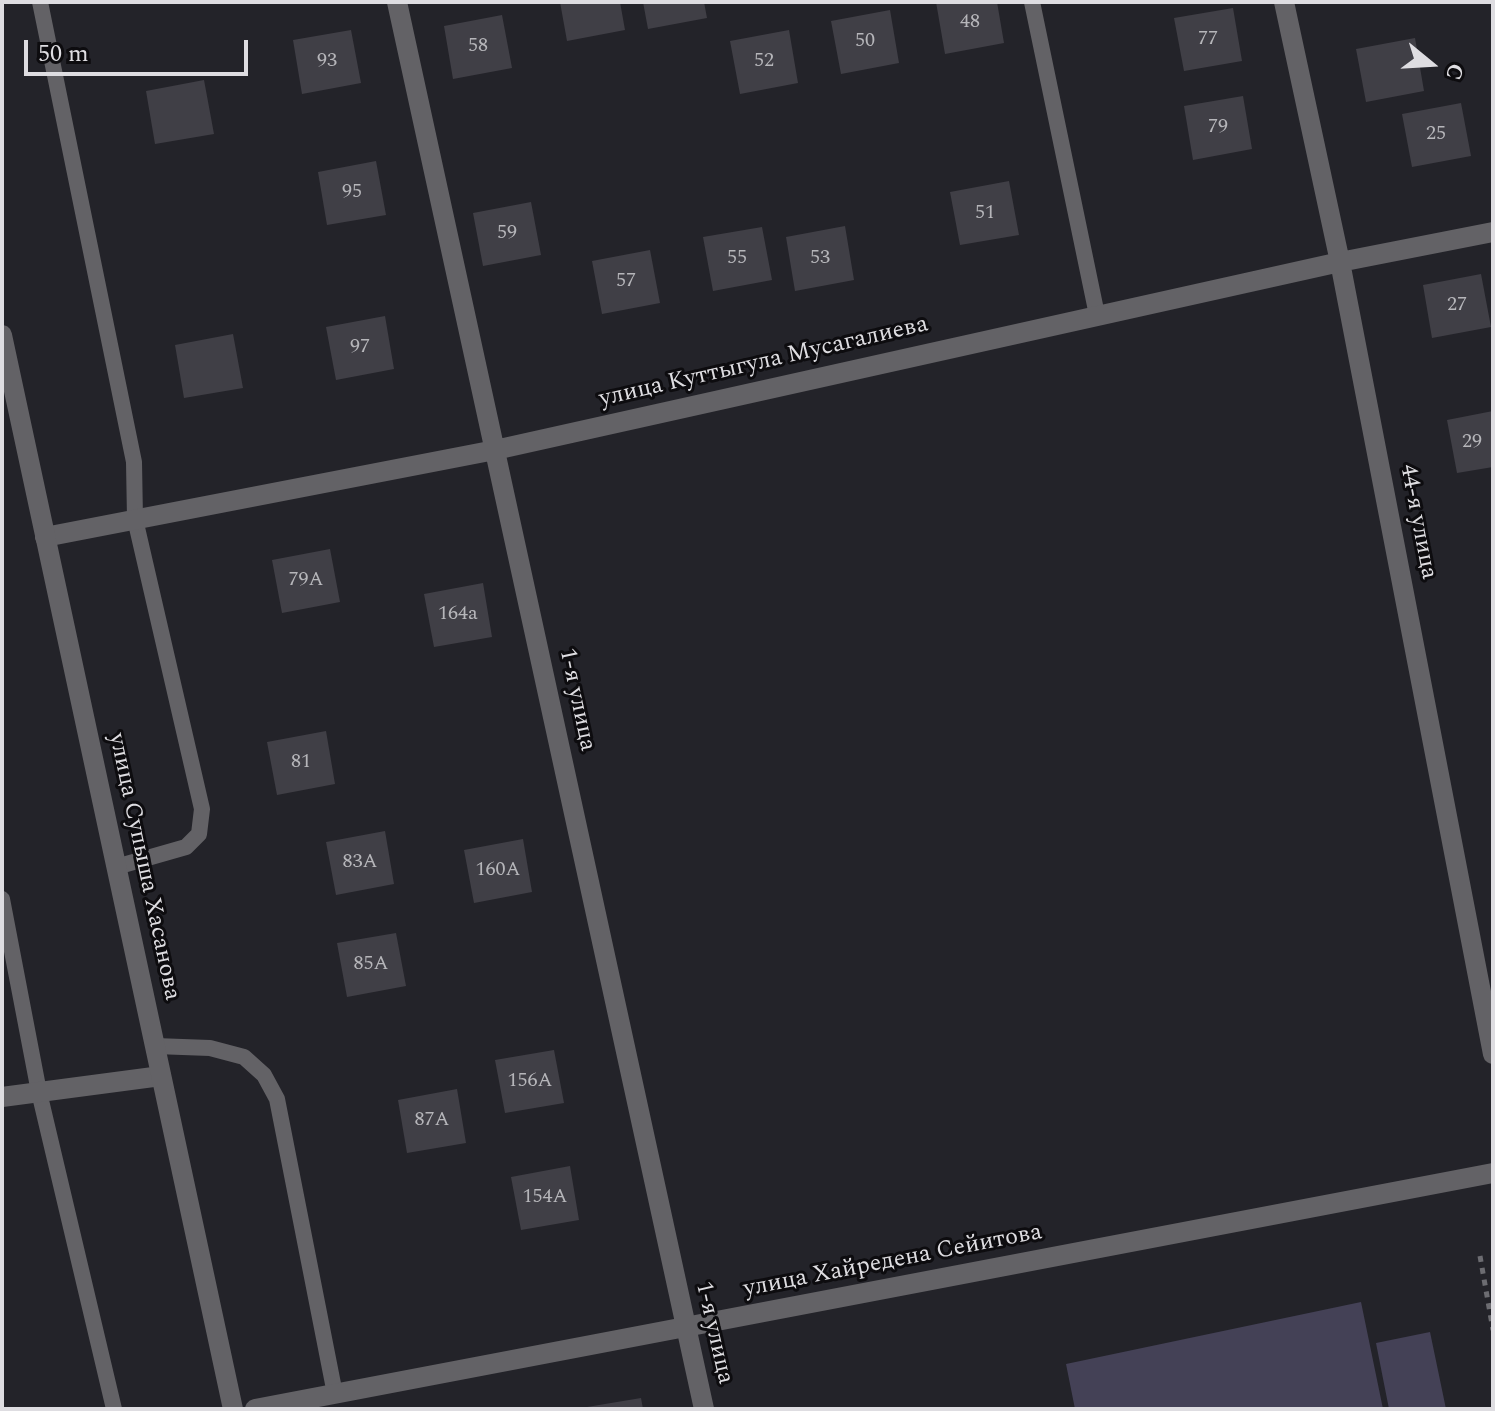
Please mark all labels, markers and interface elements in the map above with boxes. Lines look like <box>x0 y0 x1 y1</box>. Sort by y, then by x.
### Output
house number: 48 <box>960 11 980 35</box>
scale bar <box>28 24 252 74</box>
north arrow <box>1391 24 1471 104</box>
house number: 77 <box>1198 28 1218 52</box>
house number: 50 <box>855 30 875 54</box>
house number: 58 <box>468 35 488 59</box>
text: 50 m <box>38 36 89 72</box>
house number: 93 <box>317 50 337 74</box>
house number: 52 <box>754 50 774 74</box>
text: С <box>1436 59 1472 84</box>
house number: 79 <box>1208 116 1228 140</box>
house number: 25 <box>1426 123 1446 147</box>
house number: 95 <box>342 181 362 205</box>
house number: 51 <box>975 202 995 226</box>
house number: 59 <box>497 222 517 246</box>
house number: 55 <box>727 247 747 271</box>
house number: 53 <box>810 247 830 271</box>
house number: 57 <box>616 270 636 294</box>
house number: 27 <box>1447 294 1467 318</box>
street label: улица Куттыгула Мусагалиева <box>597 311 931 415</box>
house number: 97 <box>350 336 370 360</box>
house number: 29 <box>1462 431 1482 455</box>
street label: 44-я улица <box>1392 462 1442 582</box>
house number: 79А <box>289 569 323 593</box>
house number: 164а <box>438 603 478 627</box>
street label: 1-я улица <box>551 646 601 754</box>
street label: улица Супыша Хасанова <box>101 731 185 1003</box>
house number: 81 <box>291 751 311 775</box>
house number: 83А <box>343 851 377 875</box>
house number: 160А <box>476 859 520 883</box>
house number: 85А <box>354 953 388 977</box>
house number: 156А <box>508 1070 552 1094</box>
house number: 87А <box>415 1109 449 1133</box>
house number: 154А <box>523 1186 567 1210</box>
street label: улица Хайредена Сейитова <box>741 1219 1045 1305</box>
street label: 1-я улица <box>687 1279 739 1387</box>

